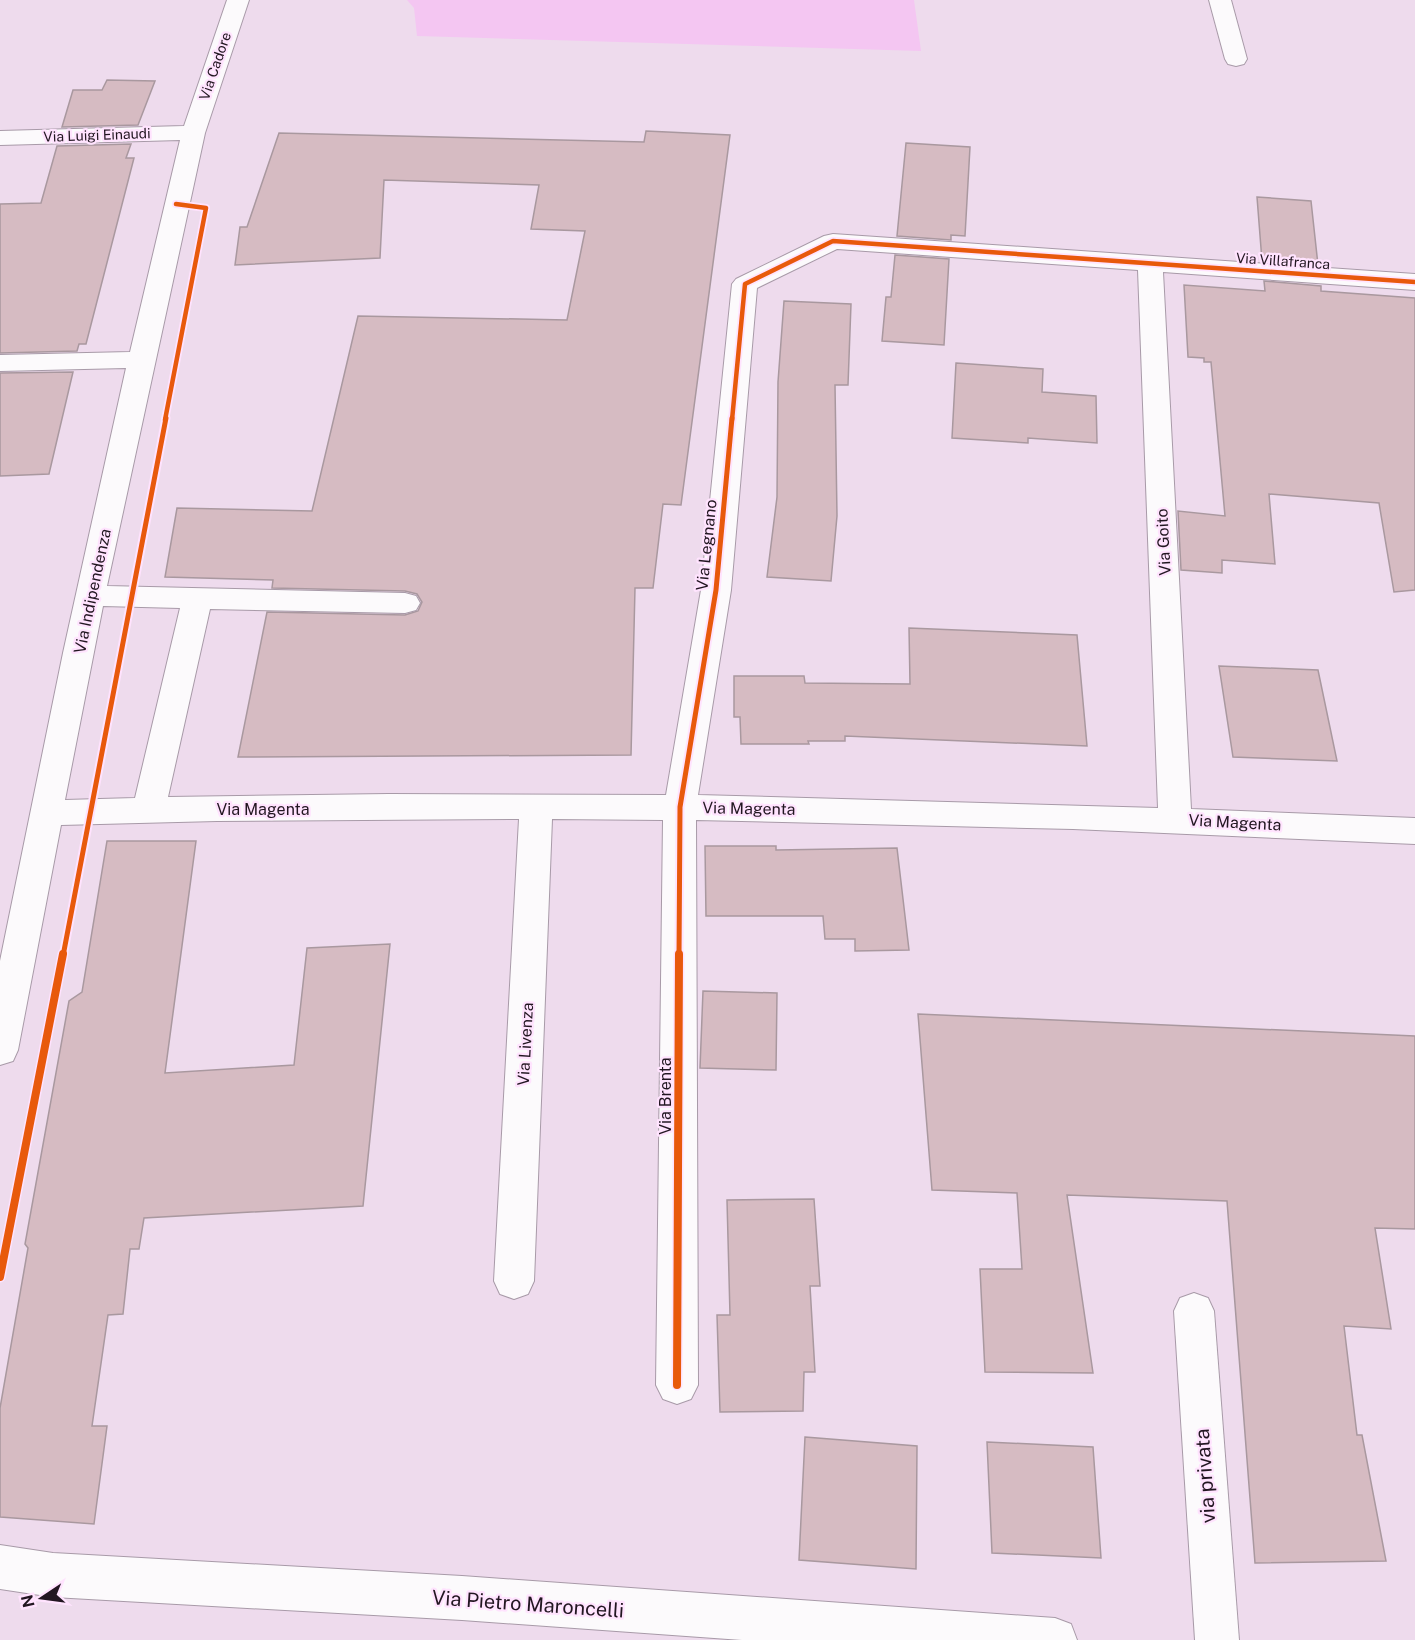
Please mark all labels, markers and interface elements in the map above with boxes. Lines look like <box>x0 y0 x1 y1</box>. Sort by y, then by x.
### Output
street label: Via Cadore <box>196 30 234 102</box>
street label: Via Luigi Einaudi <box>43 125 151 145</box>
street label: Via Villafranca <box>1235 250 1331 272</box>
street label: Via Legnano <box>692 498 721 592</box>
street label: Via Goito <box>1152 508 1175 576</box>
street label: Via Indipendenza <box>70 527 115 655</box>
street label: Via Magenta <box>702 798 796 819</box>
street label: Via Magenta <box>216 800 310 819</box>
street label: Via Magenta <box>1188 811 1282 834</box>
street label: Via Livenza <box>514 1002 537 1086</box>
street label: Via Brenta <box>656 1057 675 1135</box>
street label: via privata <box>1190 1428 1220 1524</box>
north arrow <box>12 1568 72 1628</box>
street label: Via Pietro Maroncelli <box>431 1585 625 1623</box>
text: N <box>17 1593 39 1609</box>

